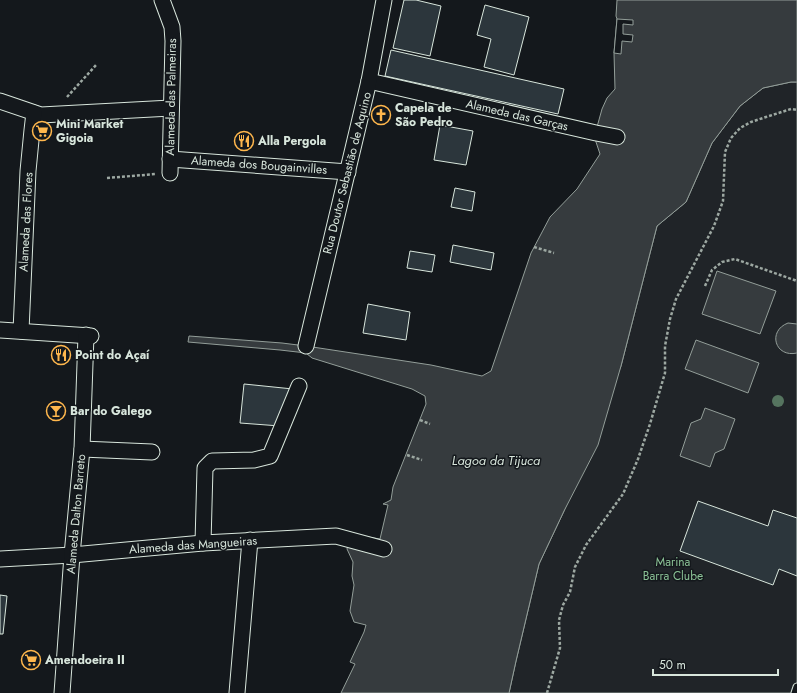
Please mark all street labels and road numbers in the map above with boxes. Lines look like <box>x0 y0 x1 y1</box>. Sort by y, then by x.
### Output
street label: Alameda das Palmeiras <box>161 38 181 156</box>
street label: Rua Doutor Sebastião de Aquino <box>318 90 376 256</box>
street label: Alameda das Garças <box>464 94 570 136</box>
street label: Alameda dos Bougainvilles <box>190 151 328 179</box>
street label: Alameda das Flores <box>14 172 38 272</box>
street label: Alameda Dalton Barreto <box>62 453 90 575</box>
street label: Alameda das Mangueiras <box>128 532 258 558</box>

